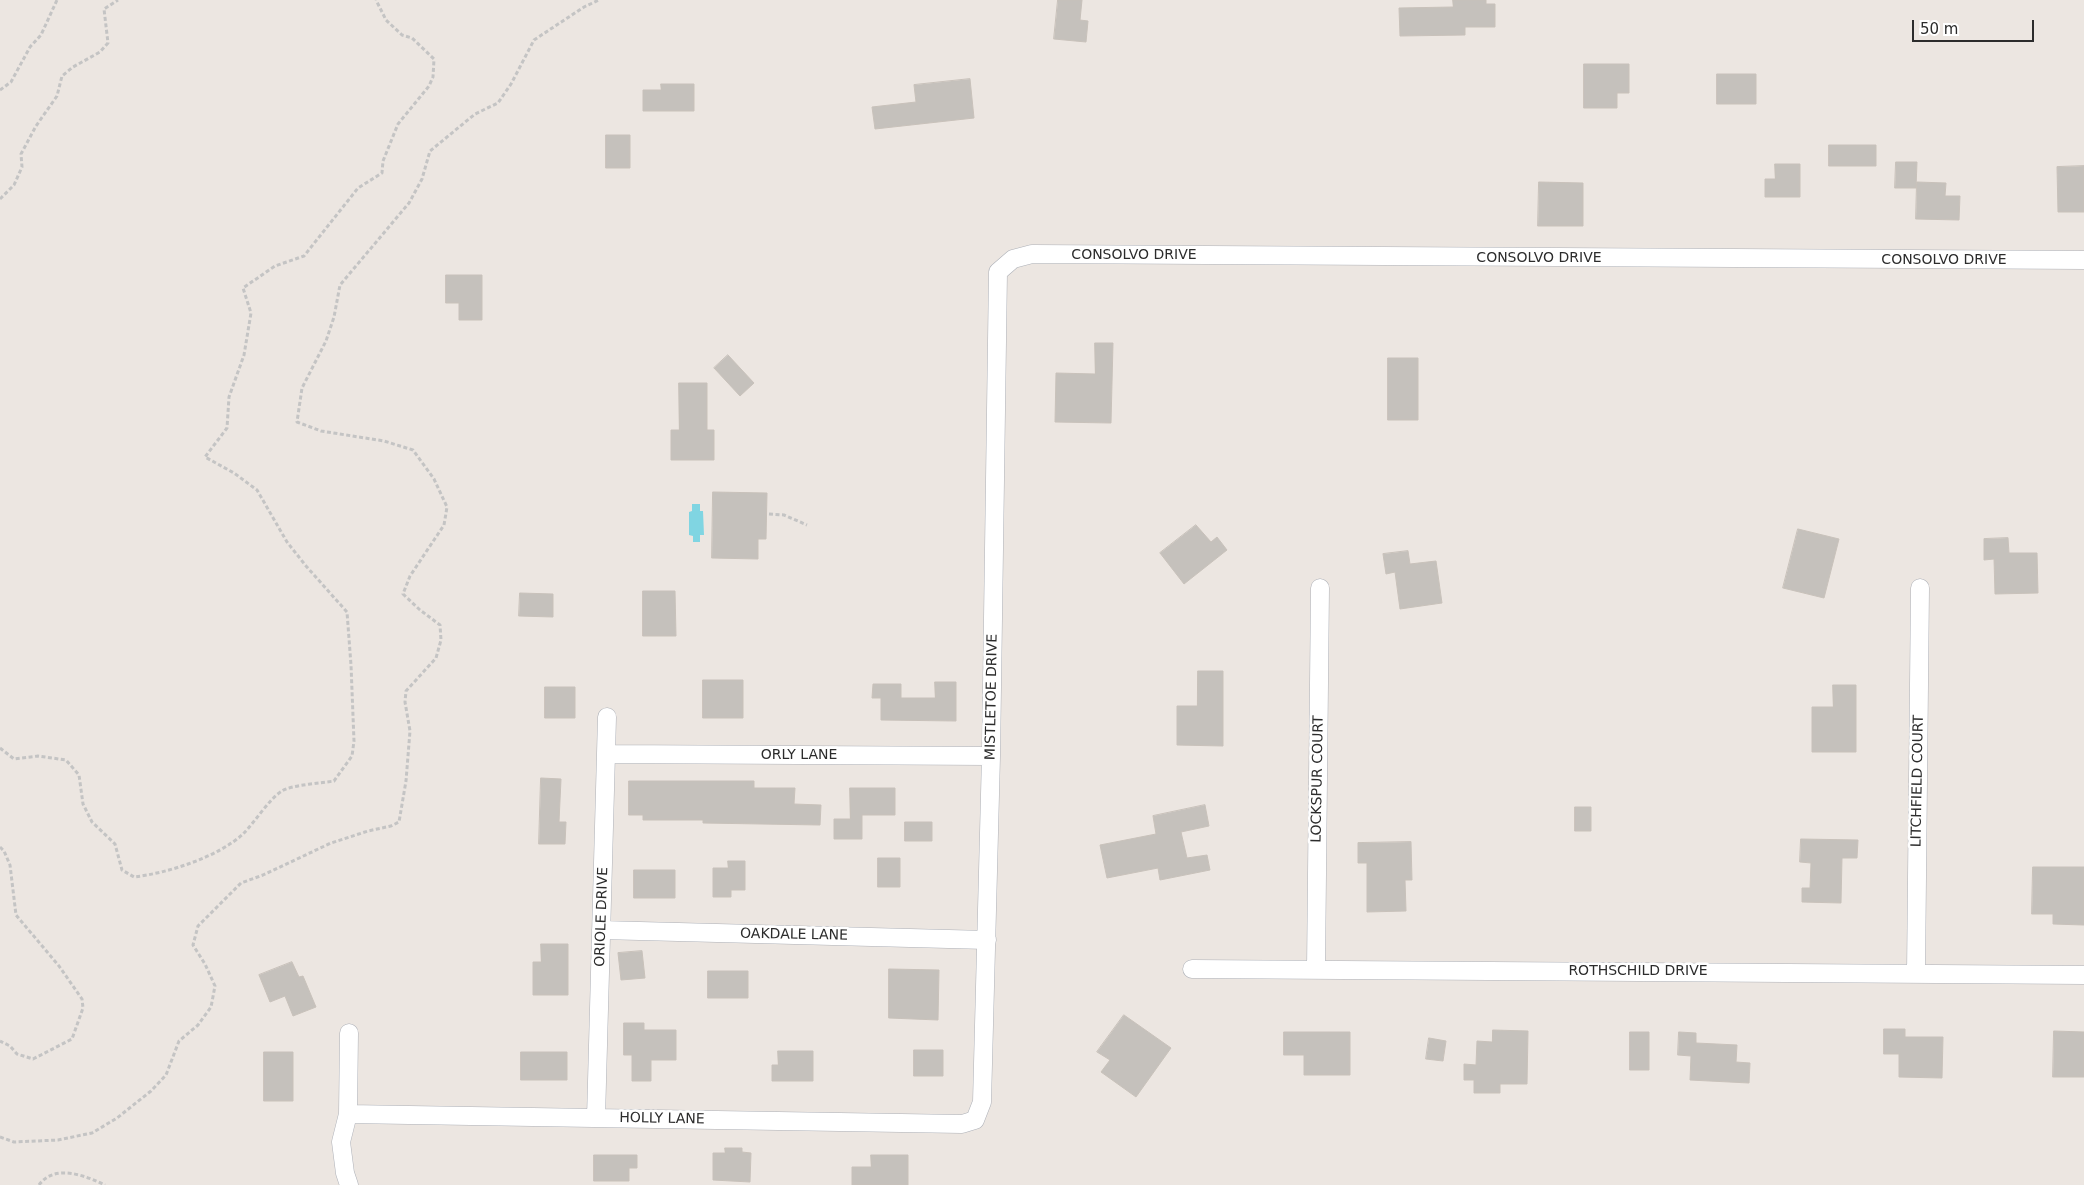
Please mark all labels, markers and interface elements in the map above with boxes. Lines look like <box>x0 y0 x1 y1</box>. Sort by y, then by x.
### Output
scale bar <box>1914 10 2036 42</box>
text: 50 m <box>1920 20 1958 38</box>
street label: CONSOLVO DRIVE <box>1071 247 1197 263</box>
street label: CONSOLVO DRIVE <box>1476 250 1602 266</box>
street label: CONSOLVO DRIVE <box>1881 252 2007 268</box>
street label: MISTLETOE DRIVE <box>982 634 1002 760</box>
street label: LOCKSPUR COURT <box>1308 715 1328 843</box>
street label: LITCHFIELD COURT <box>1908 715 1928 847</box>
street label: ORLY LANE <box>761 747 837 763</box>
street label: ORIOLE DRIVE <box>592 867 612 967</box>
street label: OAKDALE LANE <box>740 926 848 944</box>
street label: ROTHSCHILD DRIVE <box>1568 963 1708 979</box>
street label: HOLLY LANE <box>619 1110 705 1128</box>

